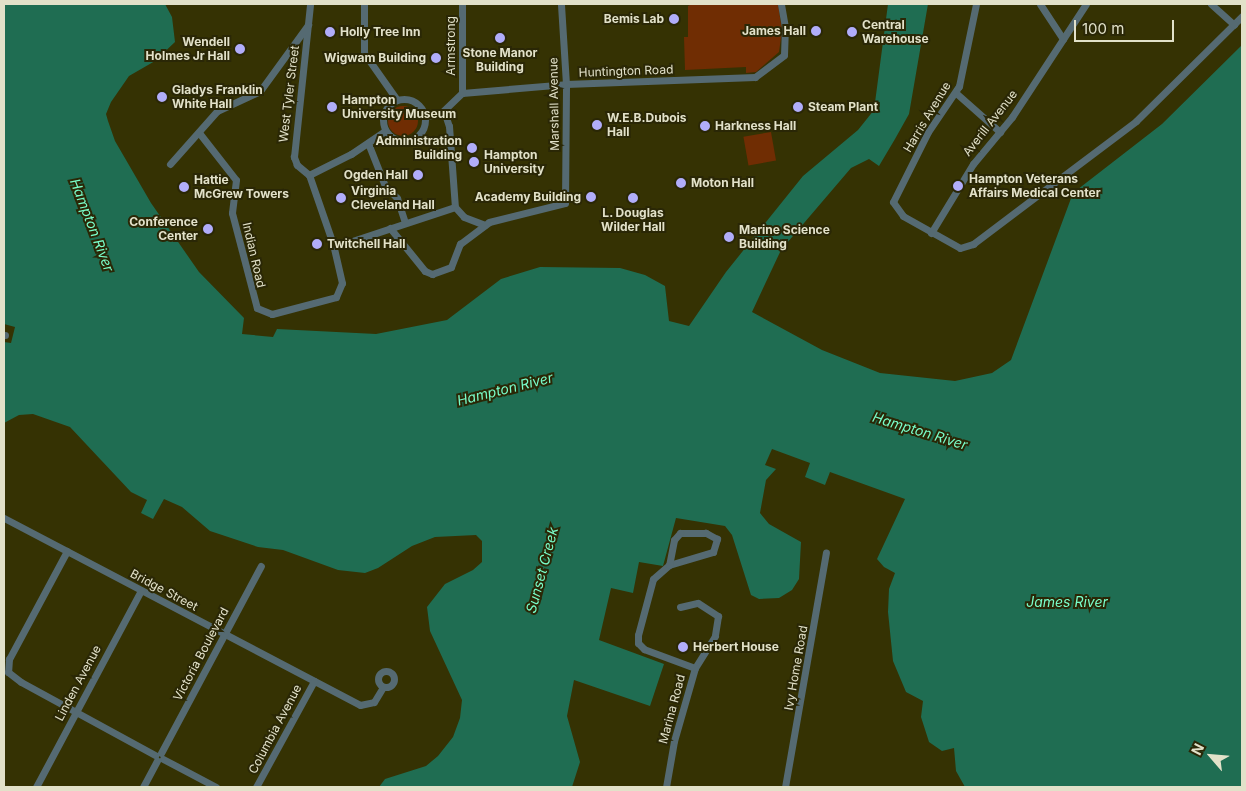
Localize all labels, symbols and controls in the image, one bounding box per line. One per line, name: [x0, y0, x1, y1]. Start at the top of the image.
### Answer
scale bar: [1076, 10, 1176, 42]
place label: Bemis Lab: [604, 12, 664, 26]
marker: Bemis Lab: [668, 13, 680, 25]
street label: Armstrong: [444, 16, 458, 76]
place label: Central Warehouse: [862, 18, 929, 46]
text: 100 m: [1082, 19, 1124, 38]
place label: James Hall: [742, 24, 806, 38]
place label: Holly Tree Inn: [340, 25, 420, 39]
marker: James Hall: [810, 25, 822, 37]
marker: Holly Tree Inn: [324, 26, 336, 38]
marker: Central Warehouse: [846, 26, 858, 38]
marker: Stone Manor Building: [494, 32, 506, 44]
place label: Wendell Holmes Jr Hall: [146, 35, 230, 63]
marker: Wendell Holmes Jr Hall: [234, 43, 246, 55]
street label: West Tyler Street: [276, 45, 302, 143]
place label: Stone Manor Building: [463, 46, 537, 74]
place label: Wigwam Building: [324, 51, 426, 65]
marker: Wigwam Building: [430, 52, 442, 64]
street label: Marshall Avenue: [546, 57, 562, 151]
street label: Huntington Road: [578, 62, 674, 80]
street label: Harris Avenue: [900, 79, 954, 155]
place label: Gladys Franklin White Hall: [172, 83, 263, 111]
street label: Averill Avenue: [960, 87, 1020, 159]
marker: Gladys Franklin White Hall: [156, 91, 168, 103]
place label: Hampton University Museum: [342, 93, 456, 121]
place label: Steam Plant: [808, 100, 878, 114]
marker: Hampton University Museum: [326, 101, 338, 113]
marker: Steam Plant: [792, 101, 804, 113]
place label: W.E.B.Dubois Hall: [607, 111, 687, 139]
marker: W.E.B.Dubois Hall: [591, 119, 603, 131]
place label: Harkness Hall: [715, 119, 796, 133]
marker: Harkness Hall: [699, 120, 711, 132]
place label: Administration Building: [376, 134, 462, 162]
marker: Administration Building: [466, 142, 478, 154]
place label: Hampton University: [484, 148, 544, 176]
marker: Hampton University: [468, 156, 480, 168]
place label: Ogden Hall: [344, 168, 408, 182]
marker: Ogden Hall: [412, 169, 424, 181]
place label: Hampton Veterans Affairs Medical Center: [969, 172, 1101, 200]
place label: Hattie McGrew Towers: [194, 173, 289, 201]
water label: Hampton River: [67, 176, 117, 274]
place label: Moton Hall: [691, 176, 754, 190]
marker: Moton Hall: [675, 177, 687, 189]
marker: Hampton Veterans Affairs Medical Center: [951, 179, 965, 193]
marker: Hattie McGrew Towers: [178, 181, 190, 193]
place label: Virginia Cleveland Hall: [351, 184, 435, 212]
place label: Academy Building: [475, 190, 581, 204]
marker: Academy Building: [585, 191, 597, 203]
marker: Virginia Cleveland Hall: [335, 192, 347, 204]
marker: L. Douglas Wilder Hall: [627, 192, 639, 204]
place label: L. Douglas Wilder Hall: [601, 206, 665, 234]
place label: Conference Center: [129, 215, 198, 243]
street label: Indian Road: [239, 221, 269, 289]
marker: Conference Center: [202, 223, 214, 235]
place label: Marine Science Building: [739, 223, 830, 251]
marker: Marine Science Building: [723, 231, 735, 243]
place label: Twitchell Hall: [327, 237, 405, 251]
marker: Twitchell Hall: [311, 238, 323, 250]
water label: Hampton River: [455, 369, 555, 409]
water label: Hampton River: [871, 409, 969, 453]
water label: Sunset Creek: [522, 525, 562, 615]
street label: Bridge Street: [128, 566, 200, 614]
water label: James River: [1026, 594, 1108, 610]
street label: Victoria Boulevard: [170, 605, 232, 703]
street label: Ivy Home Road: [781, 624, 811, 712]
place label: Herbert House: [693, 640, 779, 654]
marker: Herbert House: [677, 641, 689, 653]
street label: Linden Avenue: [52, 643, 104, 723]
street label: Marina Road: [656, 673, 688, 745]
street label: Columbia Avenue: [245, 682, 305, 776]
north arrow: [1186, 731, 1236, 781]
text: N: [1187, 740, 1207, 758]

